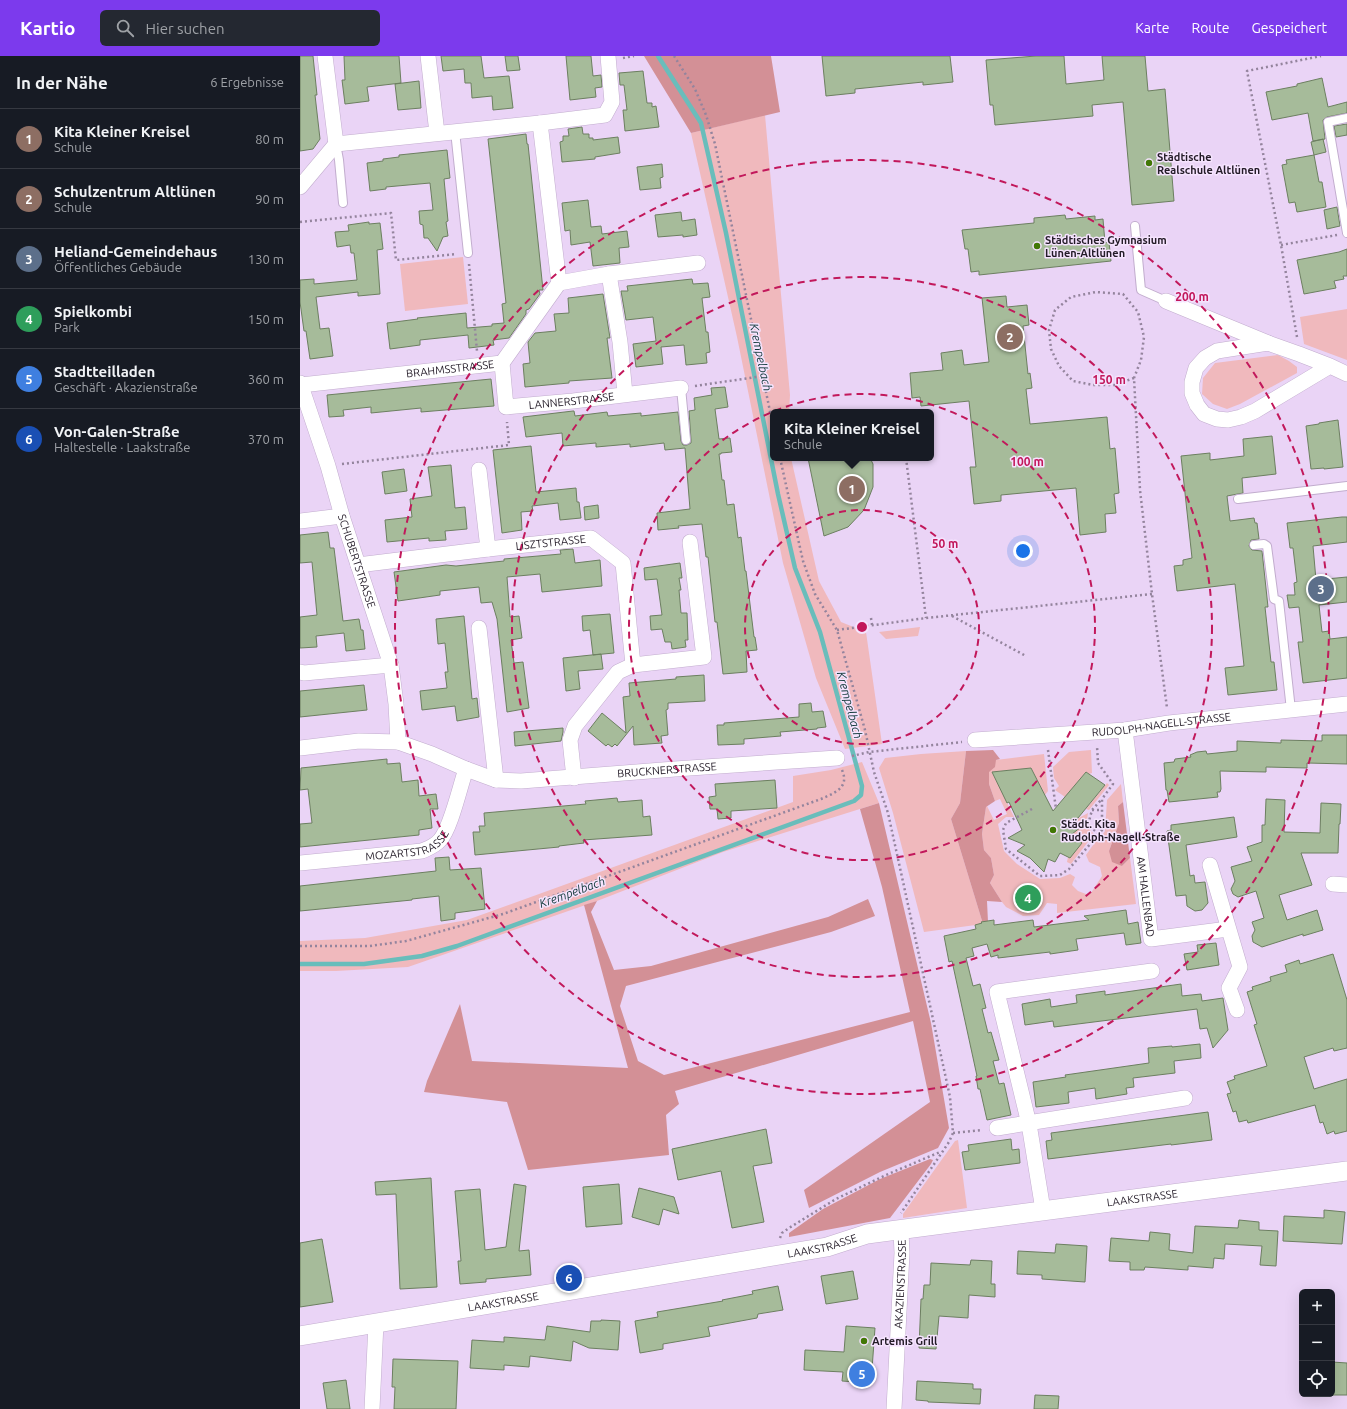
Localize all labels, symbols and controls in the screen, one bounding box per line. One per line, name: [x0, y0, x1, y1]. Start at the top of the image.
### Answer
search box: [100, 10, 380, 46]
text: Kartio: [20, 17, 76, 39]
icon: search: [114, 17, 136, 39]
text: Hier suchen: [146, 20, 225, 37]
text: Karte: [1135, 20, 1169, 36]
text: Route: [1191, 20, 1230, 36]
text: Gespeichert: [1252, 20, 1327, 36]
text: In der Nähe: [16, 73, 108, 92]
text: 6 Ergebnisse: [210, 75, 284, 89]
text: Kita Kleiner Kreisel: [54, 123, 190, 140]
text: 1: [25, 132, 33, 146]
text: 80 m: [255, 132, 284, 146]
text: Schule: [54, 140, 92, 154]
place label: Städtische Realschule Altlünen: [1157, 151, 1260, 176]
marker: Städtische Realschule Altlünen: [1144, 158, 1154, 168]
text: Schulzentrum Altlünen: [54, 183, 216, 200]
text: 2: [25, 192, 33, 206]
text: 90 m: [255, 192, 284, 206]
text: Schule: [54, 200, 92, 214]
place label: Städtisches Gymnasium Lünen-Altlünen: [1045, 234, 1167, 259]
marker: Städtisches Gymnasium Lünen-Altlünen: [1032, 241, 1042, 251]
text: Heliand-Gemeindehaus: [54, 243, 217, 260]
text: 3: [25, 252, 33, 266]
text: 130 m: [248, 252, 284, 266]
text: Öffentliches Gebäude: [54, 260, 182, 274]
text: 200 m: [1175, 290, 1209, 303]
text: Spielkombi: [54, 303, 132, 320]
text: 4: [25, 312, 33, 326]
text: 150 m: [248, 312, 284, 326]
text: Park: [54, 320, 80, 334]
water label: Krempelbach: [747, 322, 775, 392]
pin: 2: [997, 322, 1023, 352]
street label: BRAHMSSTRASSE: [406, 358, 495, 379]
text: Stadtteilladen: [54, 363, 155, 380]
text: 5: [25, 372, 33, 386]
text: 360 m: [248, 372, 284, 386]
text: 150 m: [1092, 373, 1126, 386]
text: Geschäft · Akazienstraße: [54, 380, 198, 394]
street label: LANNERSTRASSE: [528, 390, 615, 411]
popup: [770, 409, 934, 461]
text: Kita Kleiner Kreisel: [784, 420, 920, 437]
text: Von-Galen-Straße: [54, 423, 180, 440]
text: 6: [25, 432, 33, 446]
text: 370 m: [248, 432, 284, 446]
text: Schule: [784, 437, 822, 451]
text: Haltestelle · Laakstraße: [54, 440, 190, 454]
text: 100 m: [1010, 455, 1044, 468]
pin: 1: [839, 474, 865, 504]
street label: SCHUBERTSTRASSE: [336, 513, 378, 610]
street label: LISZTSTRASSE: [515, 533, 586, 552]
text: 50 m: [932, 537, 958, 550]
your location: [1013, 541, 1033, 561]
pin: 3: [1308, 574, 1334, 604]
centre of rings: [855, 620, 869, 634]
water label: Krempelbach: [835, 670, 865, 740]
street label: RUDOLPH-NAGELL-STRASSE: [1091, 710, 1231, 738]
street label: BRUCKNERSTRASSE: [617, 760, 717, 779]
place label: Städt. Kita Rudolph-Nagell-Straße: [1061, 818, 1180, 843]
marker: Städt. Kita Rudolph-Nagell-Straße: [1048, 825, 1058, 835]
street label: MOZARTSTRASSE: [365, 828, 451, 863]
street label: AM HALLENBAD: [1135, 856, 1157, 938]
water label: Krempelbach: [537, 874, 607, 910]
pin: 4: [1015, 883, 1041, 913]
street label: LAAKSTRASSE: [1106, 1187, 1178, 1208]
street label: LAAKSTRASSE: [786, 1232, 859, 1260]
street label: AKAZIENSTRASSE: [892, 1240, 908, 1329]
pin: 6: [556, 1263, 582, 1293]
map controls: [1299, 1289, 1335, 1397]
button: +: [1299, 1289, 1335, 1325]
street label: LAAKSTRASSE: [467, 1290, 539, 1314]
button: −: [1299, 1325, 1335, 1361]
place label: Artemis Grill: [872, 1335, 938, 1347]
marker: Artemis Grill: [859, 1336, 869, 1346]
pin: 5: [849, 1359, 875, 1389]
button: locate: [1299, 1361, 1335, 1397]

